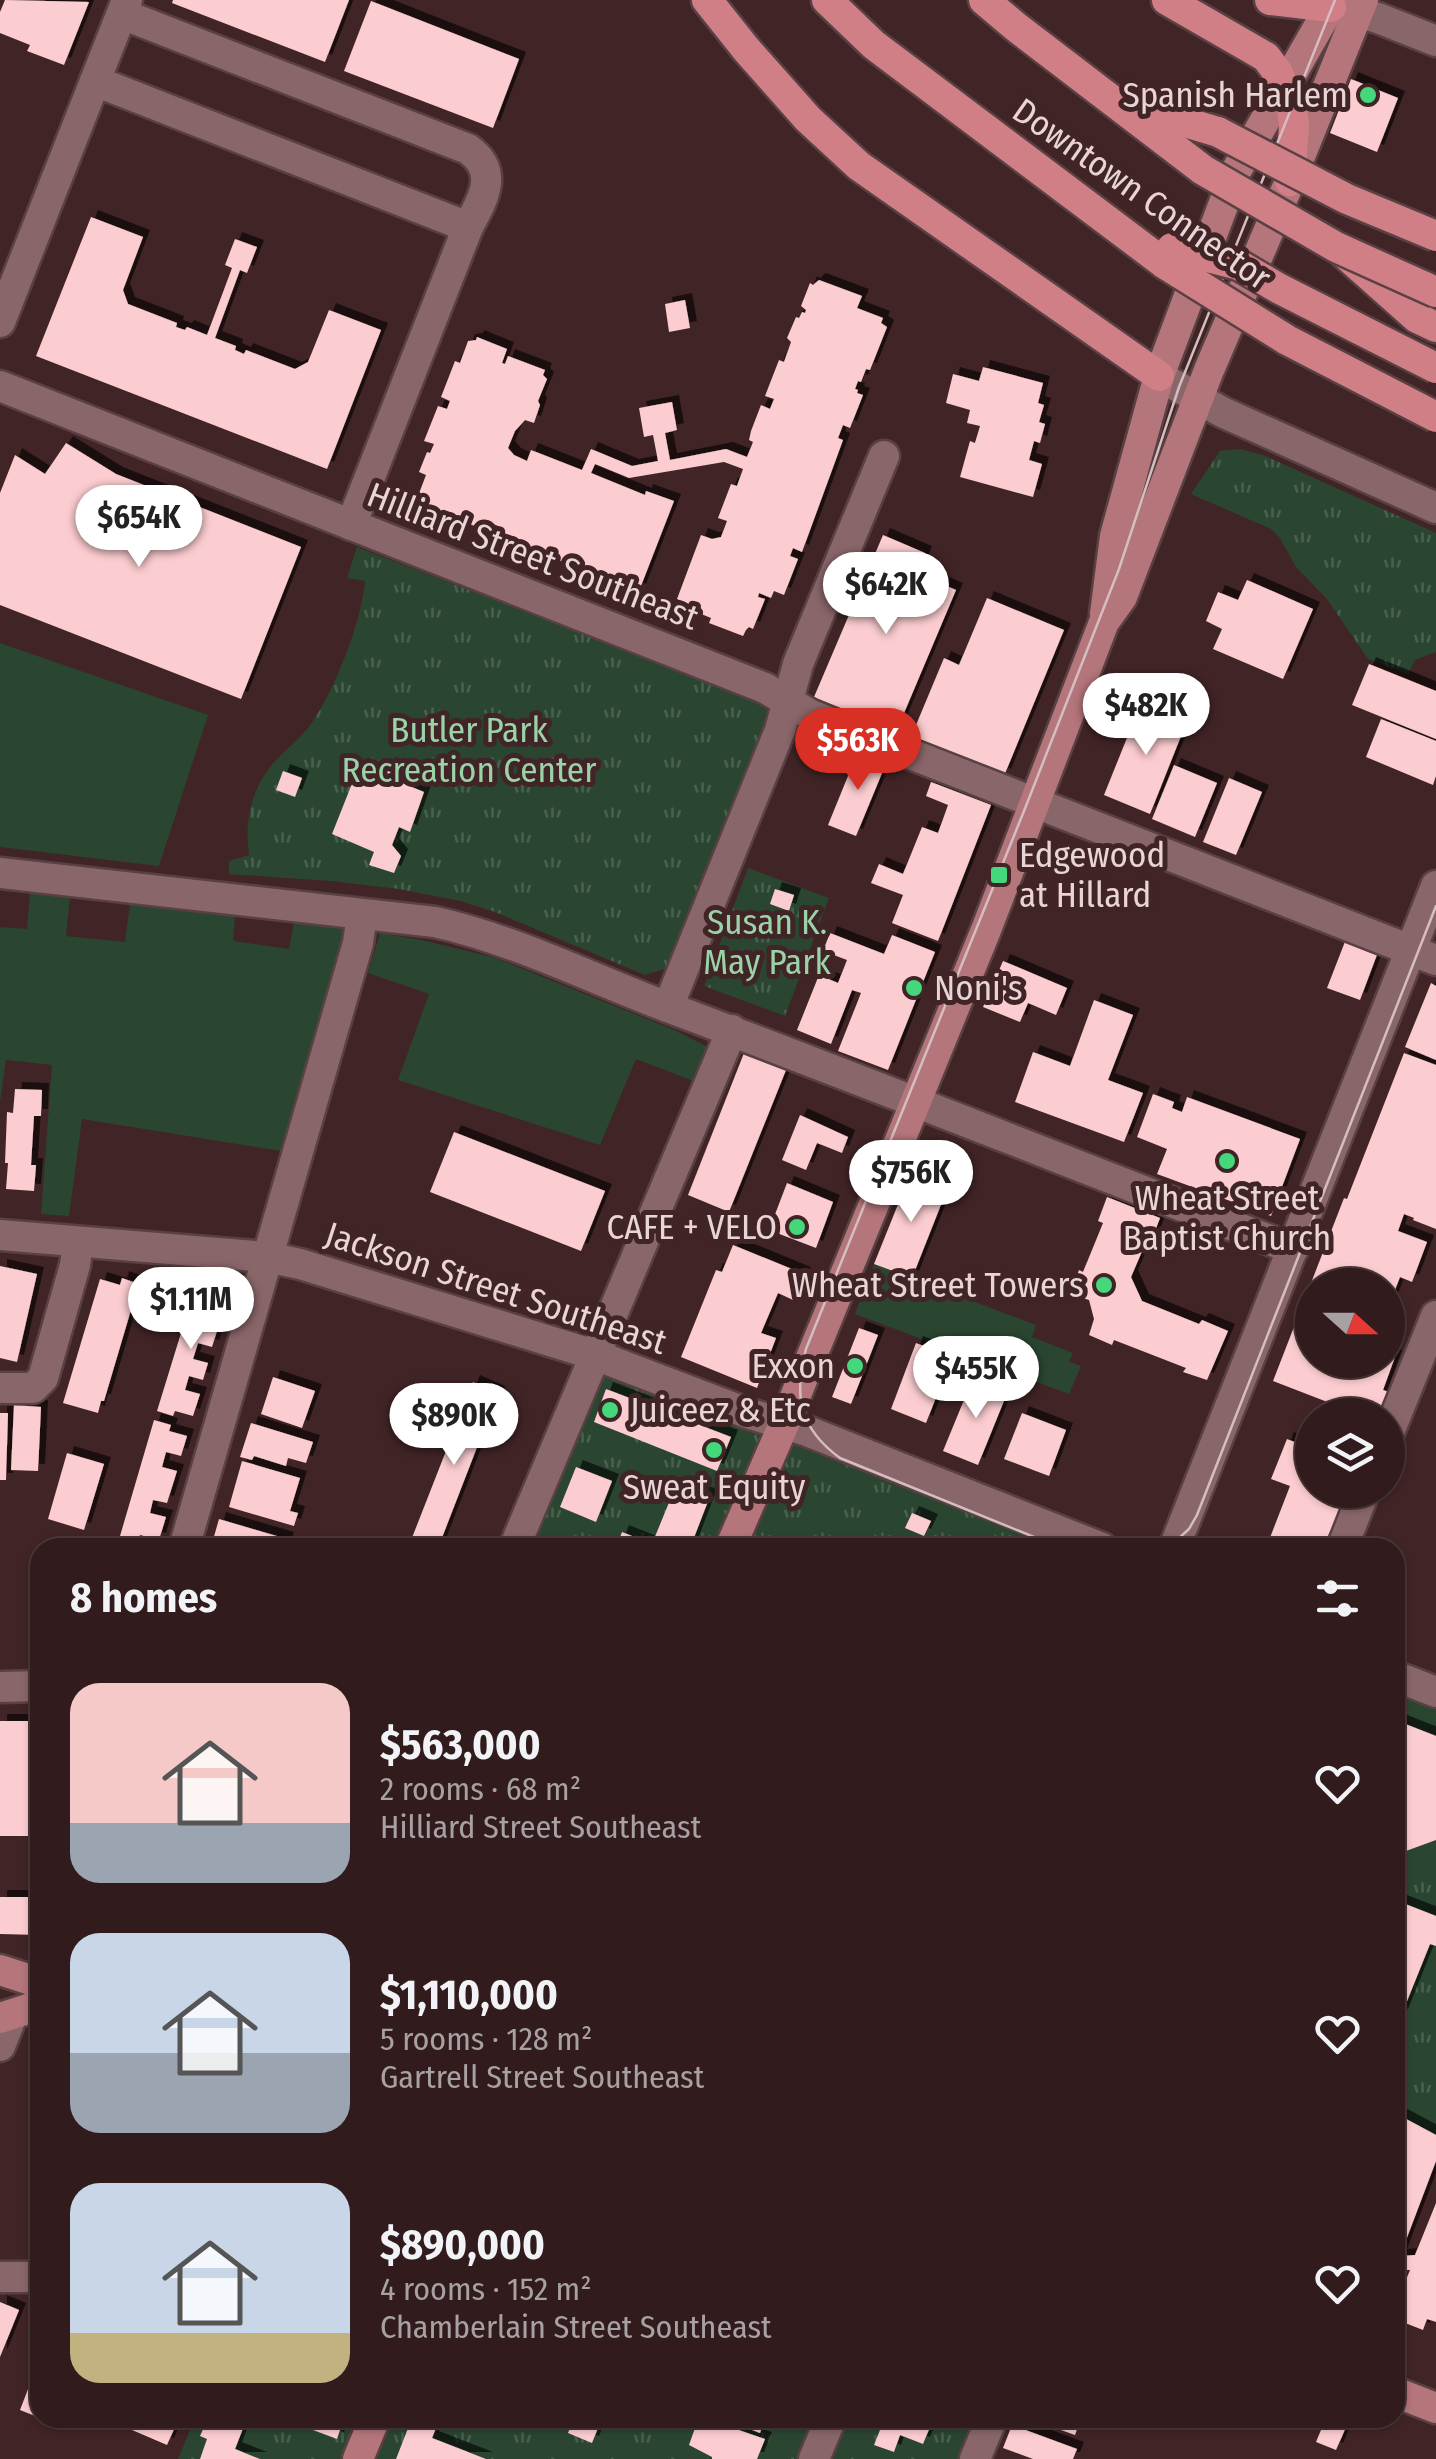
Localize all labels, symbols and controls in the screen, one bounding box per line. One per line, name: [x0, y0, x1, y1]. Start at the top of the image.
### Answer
place label: Spanish Harlem: [1122, 74, 1348, 116]
marker: Spanish Harlem: [1357, 84, 1379, 106]
street label: Downtown Connector: [1005, 89, 1279, 299]
street label: Hilliard Street Southeast: [362, 473, 705, 639]
pin: $654K: [69, 485, 209, 570]
text: $654K: [97, 498, 181, 536]
pin: $642K: [816, 552, 956, 637]
text: $642K: [845, 565, 927, 603]
pin: $482K: [1076, 673, 1216, 758]
text: $482K: [1105, 686, 1187, 724]
pin: $563K: [788, 708, 928, 793]
park label: Butler Park Recreation Center: [342, 709, 596, 791]
text: $563K: [817, 721, 899, 759]
place label: Edgewood at Hillard: [1019, 834, 1165, 916]
marker: Edgewood at Hillard: [988, 864, 1010, 886]
park label: Susan K. May Park: [703, 901, 831, 983]
place label: Noni's: [934, 967, 1023, 1009]
marker: Noni's: [903, 977, 925, 999]
pin: $756K: [841, 1140, 981, 1225]
marker: Wheat Street Baptist Church: [1216, 1150, 1238, 1172]
text: $756K: [871, 1153, 951, 1191]
place label: Wheat Street Baptist Church: [1123, 1177, 1331, 1259]
place label: CAFE + VELO: [606, 1206, 777, 1248]
street label: Jackson Street Southeast: [320, 1213, 672, 1363]
marker: CAFE + VELO: [786, 1216, 808, 1238]
place label: Wheat Street Towers: [792, 1264, 1084, 1306]
pin: $1.11M: [110, 1267, 272, 1352]
north arrow: [1295, 1268, 1405, 1378]
map controls: [1295, 1268, 1405, 1508]
marker: Wheat Street Towers: [1093, 1274, 1115, 1296]
text: $1.11M: [150, 1280, 232, 1318]
pin: $455K: [906, 1336, 1046, 1421]
place label: Exxon: [751, 1345, 835, 1387]
text: $455K: [935, 1349, 1017, 1387]
marker: Exxon: [844, 1355, 866, 1377]
pin: $890K: [384, 1383, 524, 1468]
place label: Juiceez & Etc: [630, 1389, 811, 1431]
text: $890K: [411, 1396, 497, 1434]
button: layers: [1295, 1398, 1405, 1508]
marker: Juiceez & Etc: [599, 1399, 621, 1421]
marker: Sweat Equity: [703, 1439, 725, 1461]
place label: Sweat Equity: [623, 1466, 806, 1508]
icon: filters: [1310, 1571, 1365, 1626]
text: 8 homes: [70, 1573, 217, 1623]
text: $563,000: [380, 1720, 541, 1770]
icon: home: [150, 1723, 270, 1843]
icon: heart: [1310, 1756, 1365, 1811]
text: 2 rooms · 68 m²: [380, 1770, 581, 1808]
text: Hilliard Street Southeast: [380, 1808, 701, 1846]
text: $1,110,000: [380, 1970, 558, 2020]
icon: home: [150, 1973, 270, 2093]
icon: heart: [1310, 2006, 1365, 2061]
text: 5 rooms · 128 m²: [380, 2020, 592, 2058]
text: Gartrell Street Southeast: [380, 2058, 704, 2096]
text: $890,000: [380, 2220, 545, 2270]
icon: home: [150, 2223, 270, 2343]
icon: heart: [1310, 2256, 1365, 2311]
text: 4 rooms · 152 m²: [380, 2270, 592, 2308]
text: Chamberlain Street Southeast: [380, 2308, 772, 2346]

